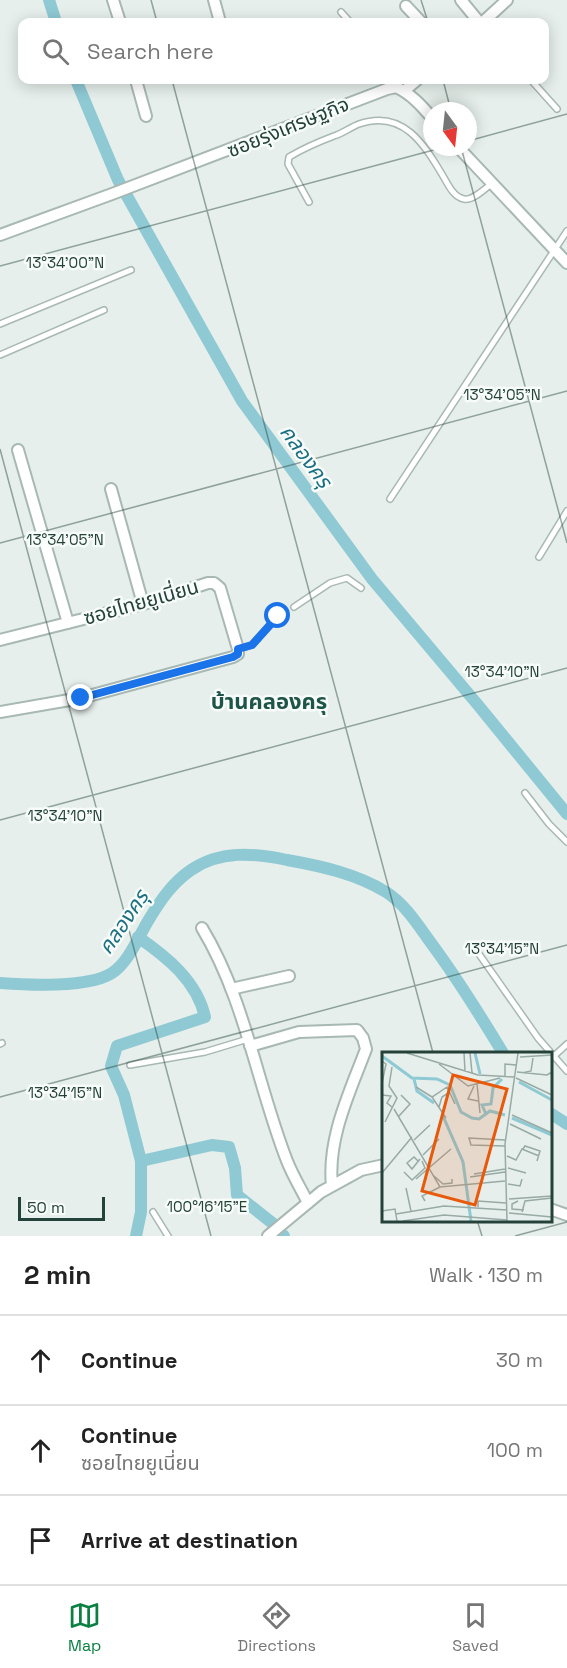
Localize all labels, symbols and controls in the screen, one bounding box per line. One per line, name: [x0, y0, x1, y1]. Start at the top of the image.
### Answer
search box: [18, 18, 549, 84]
icon: search: [39, 35, 72, 68]
text: Search here: [87, 37, 214, 65]
street label: ซอยรุ่งเศรษฐกิจ: [223, 91, 353, 163]
north arrow: [423, 102, 477, 156]
text: 13°34'00"N: [26, 253, 104, 272]
text: 13°34'05"N: [463, 385, 541, 404]
water label: คลองครุ: [274, 419, 339, 494]
text: 13°34'05"N: [26, 530, 104, 549]
street label: ซอยไทยยูเนี่ยน: [80, 572, 202, 631]
route start: [264, 602, 290, 628]
text: 13°34'10"N: [465, 662, 539, 681]
route end: [67, 684, 93, 710]
district label: บ้านคลองครุ: [211, 687, 327, 715]
text: 13°34'10"N: [28, 806, 102, 825]
water label: คลองครุ: [92, 883, 155, 959]
text: 13°34'15"N: [465, 939, 539, 958]
inset map: [382, 1052, 552, 1221]
text: 13°34'15"N: [28, 1083, 102, 1102]
scale bar: [18, 1194, 105, 1222]
text: 50 m: [27, 1197, 65, 1218]
text: 100°16'15"E: [167, 1197, 247, 1216]
text: 2 min: [24, 1258, 91, 1292]
text: Walk · 130 m: [429, 1262, 543, 1288]
icon: ahead: [24, 1344, 57, 1377]
text: Continue: [81, 1346, 177, 1374]
text: 30 m: [496, 1347, 543, 1373]
text: Continue: [81, 1421, 177, 1449]
icon: ahead: [24, 1434, 57, 1467]
text: 100 m: [487, 1437, 543, 1463]
text: ซอยไทยยูเนี่ยน: [81, 1450, 200, 1476]
icon: arrive: [24, 1524, 57, 1557]
text: Arrive at destination: [81, 1526, 298, 1554]
tab: Map: [68, 1599, 101, 1656]
tab: Directions: [238, 1599, 316, 1656]
tab: Saved: [452, 1599, 499, 1656]

